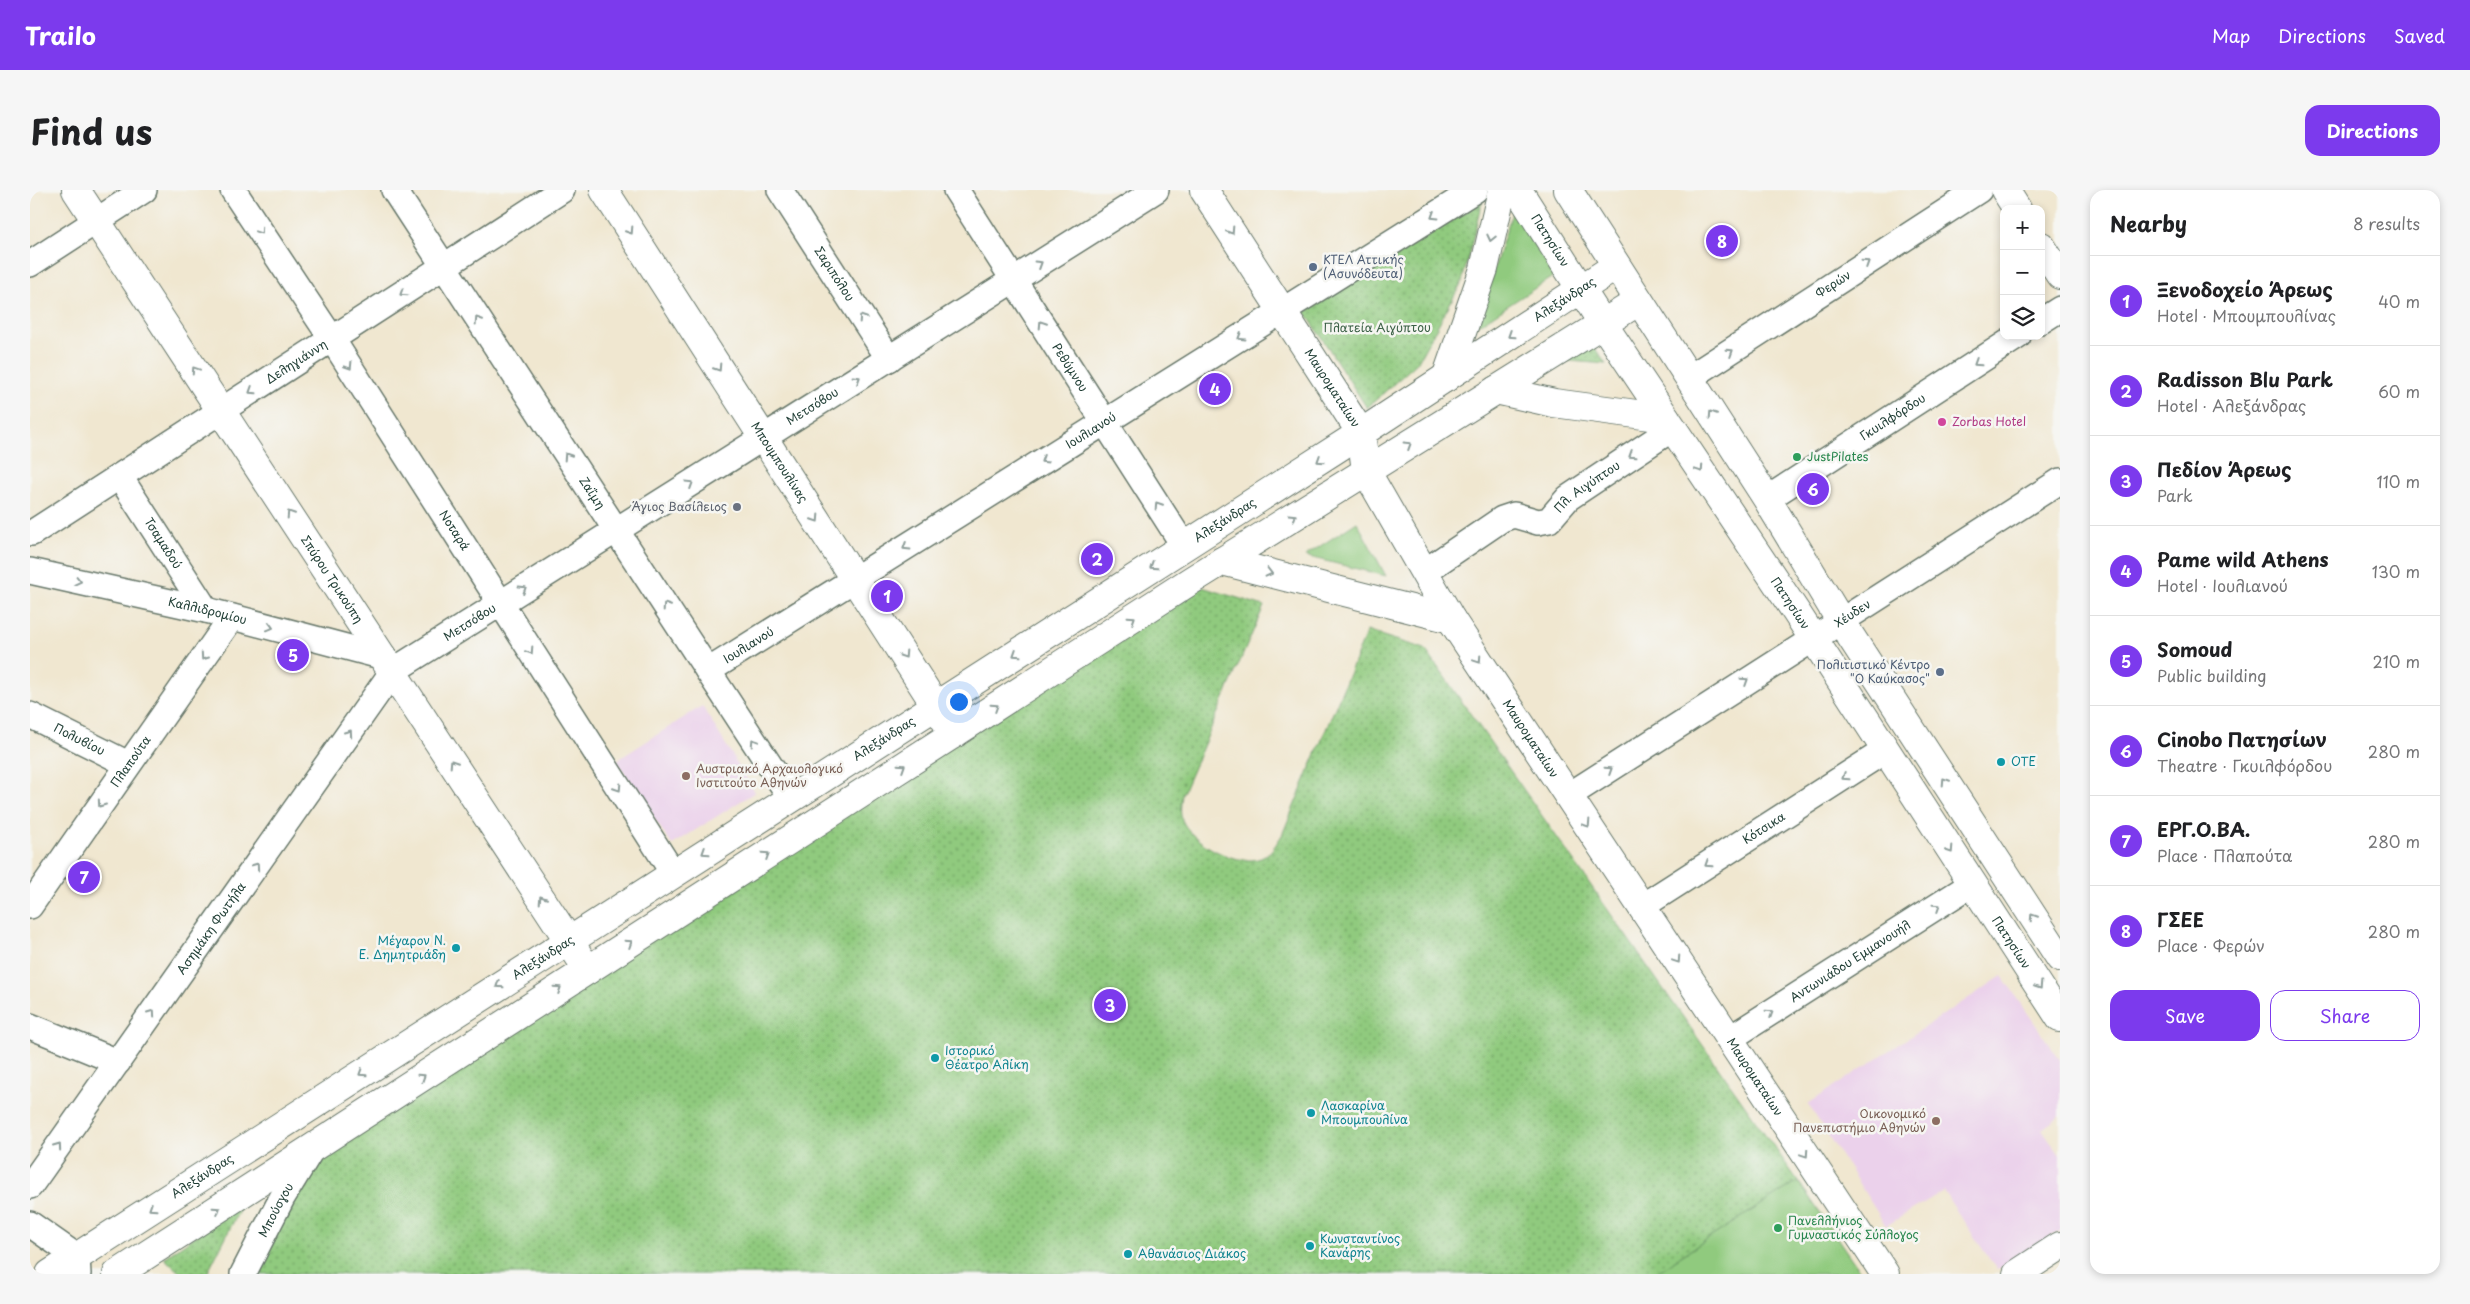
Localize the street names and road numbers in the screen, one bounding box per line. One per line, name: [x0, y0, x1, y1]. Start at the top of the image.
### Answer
street label: Πατησίων: [1527, 210, 1575, 270]
street label: Σαριπόλου: [811, 243, 859, 304]
street label: Φερών: [1811, 265, 1854, 302]
street label: Αλεξάνδρας: [1530, 272, 1599, 326]
street label: Δεληγιάννη: [262, 334, 330, 388]
street label: Ρεθύμνου: [1048, 339, 1093, 395]
street label: Μαυροματαίων: [1301, 345, 1365, 431]
street label: Μετσόβου: [782, 382, 842, 429]
street label: Γκυιλφόρδου: [1856, 388, 1929, 444]
street label: Ιουλιανού: [1062, 407, 1119, 453]
street label: Μπουμπουλίνας: [747, 418, 813, 506]
street label: Πλ. Αιγύπτου: [1549, 456, 1623, 516]
street label: Ζαΐμη: [575, 473, 610, 513]
street label: Αλεξάνδρας: [1190, 493, 1259, 546]
street label: Νοταρά: [435, 506, 475, 554]
street label: Τσαμαδού: [141, 514, 187, 572]
street label: Σπύρου Τρικούπη: [297, 532, 368, 626]
street label: Πατησίων: [1767, 573, 1815, 633]
street label: Καλλιδρομίου: [167, 592, 249, 628]
street label: Χέυδεν: [1830, 595, 1874, 631]
street label: Μετσόβου: [440, 598, 499, 645]
street label: Ιουλιανού: [719, 622, 777, 667]
street label: Μαυροματαίων: [1499, 695, 1564, 781]
street label: Αλεξάνδρας: [849, 711, 918, 765]
street label: Πολυβίου: [51, 718, 108, 759]
street label: Πλαπούτα: [105, 731, 155, 791]
street label: Κότσικα: [1738, 807, 1788, 848]
street label: Ασημάκη Φωτήλα: [172, 878, 250, 978]
street label: Πατησίων: [1988, 912, 2036, 972]
street label: Αντωνιάδου Εμμανουήλ: [1786, 915, 1914, 1006]
street label: Αλεξάνδρας: [508, 930, 577, 983]
street label: Μαυροματαίων: [1723, 1034, 1788, 1119]
street label: Αλεξάνδρας: [167, 1149, 236, 1202]
street label: Μπούσγου: [253, 1179, 297, 1240]

